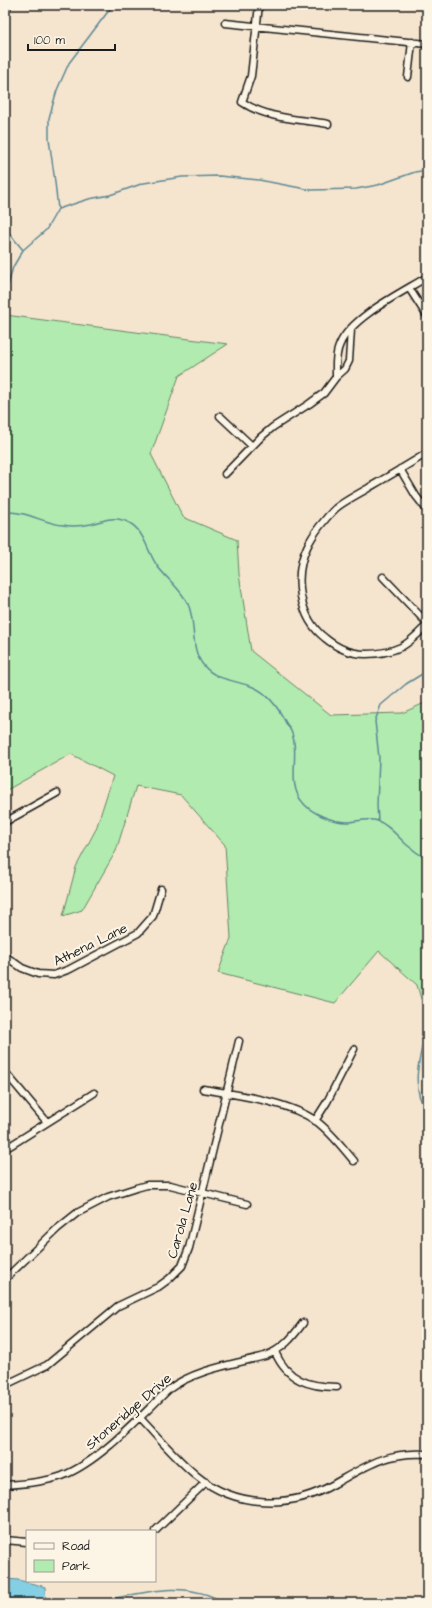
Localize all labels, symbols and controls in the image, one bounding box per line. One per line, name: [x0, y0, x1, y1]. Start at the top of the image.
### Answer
scale bar: [28, 26, 115, 52]
text: 100 m: [34, 32, 65, 49]
street label: Athena Lane: [50, 918, 131, 971]
street label: Carola Lane: [162, 1179, 204, 1261]
street label: Stoneridge Drive: [81, 1368, 176, 1455]
legend: [26, 1530, 156, 1582]
text: Road: [62, 1538, 90, 1555]
text: Park: [62, 1558, 90, 1575]

